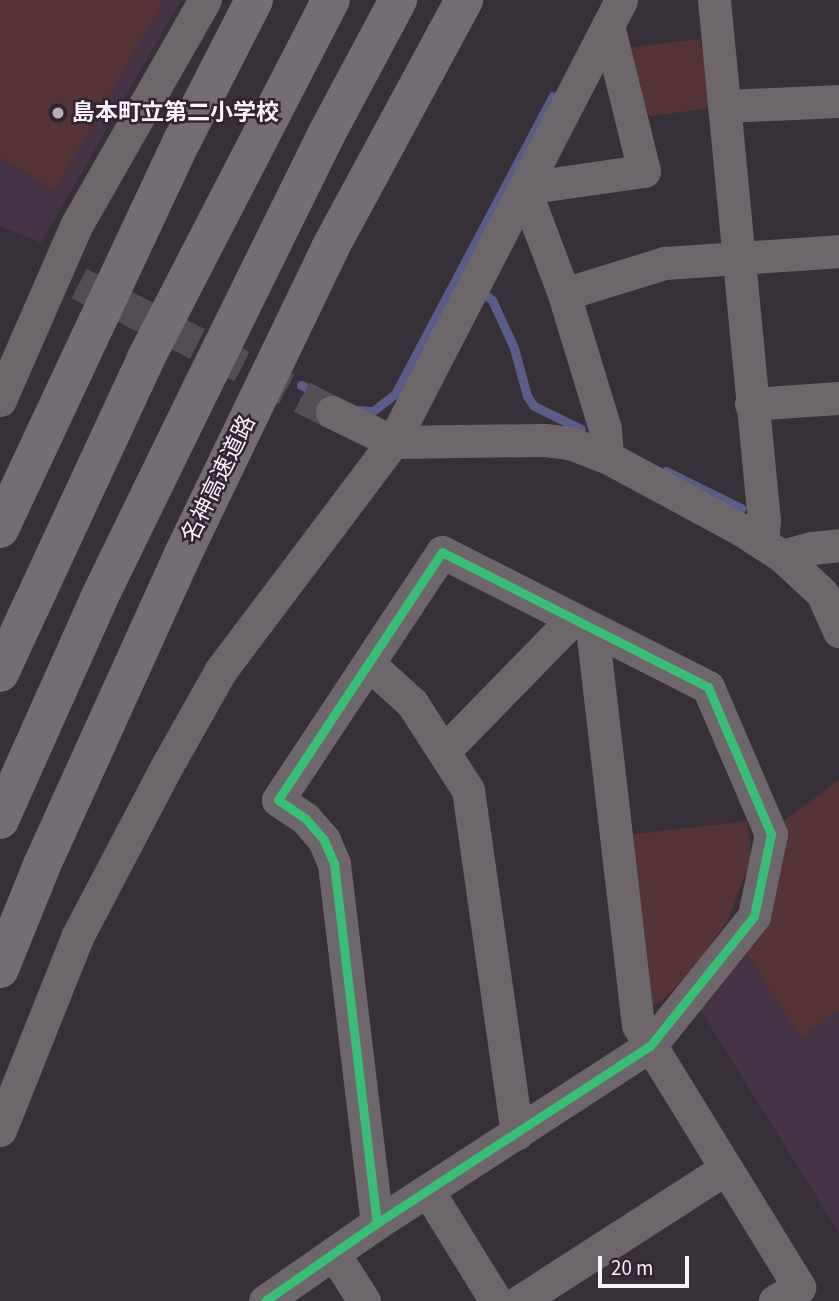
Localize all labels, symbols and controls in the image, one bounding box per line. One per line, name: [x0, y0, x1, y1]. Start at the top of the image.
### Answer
place label: 島本町立第二小学校: [72, 99, 279, 127]
marker: 島本町立第二小学校: [50, 105, 66, 121]
street label: 名神高速道路: [176, 411, 262, 547]
scale bar: [601, 1242, 692, 1286]
text: 20 m: [611, 1253, 653, 1283]

